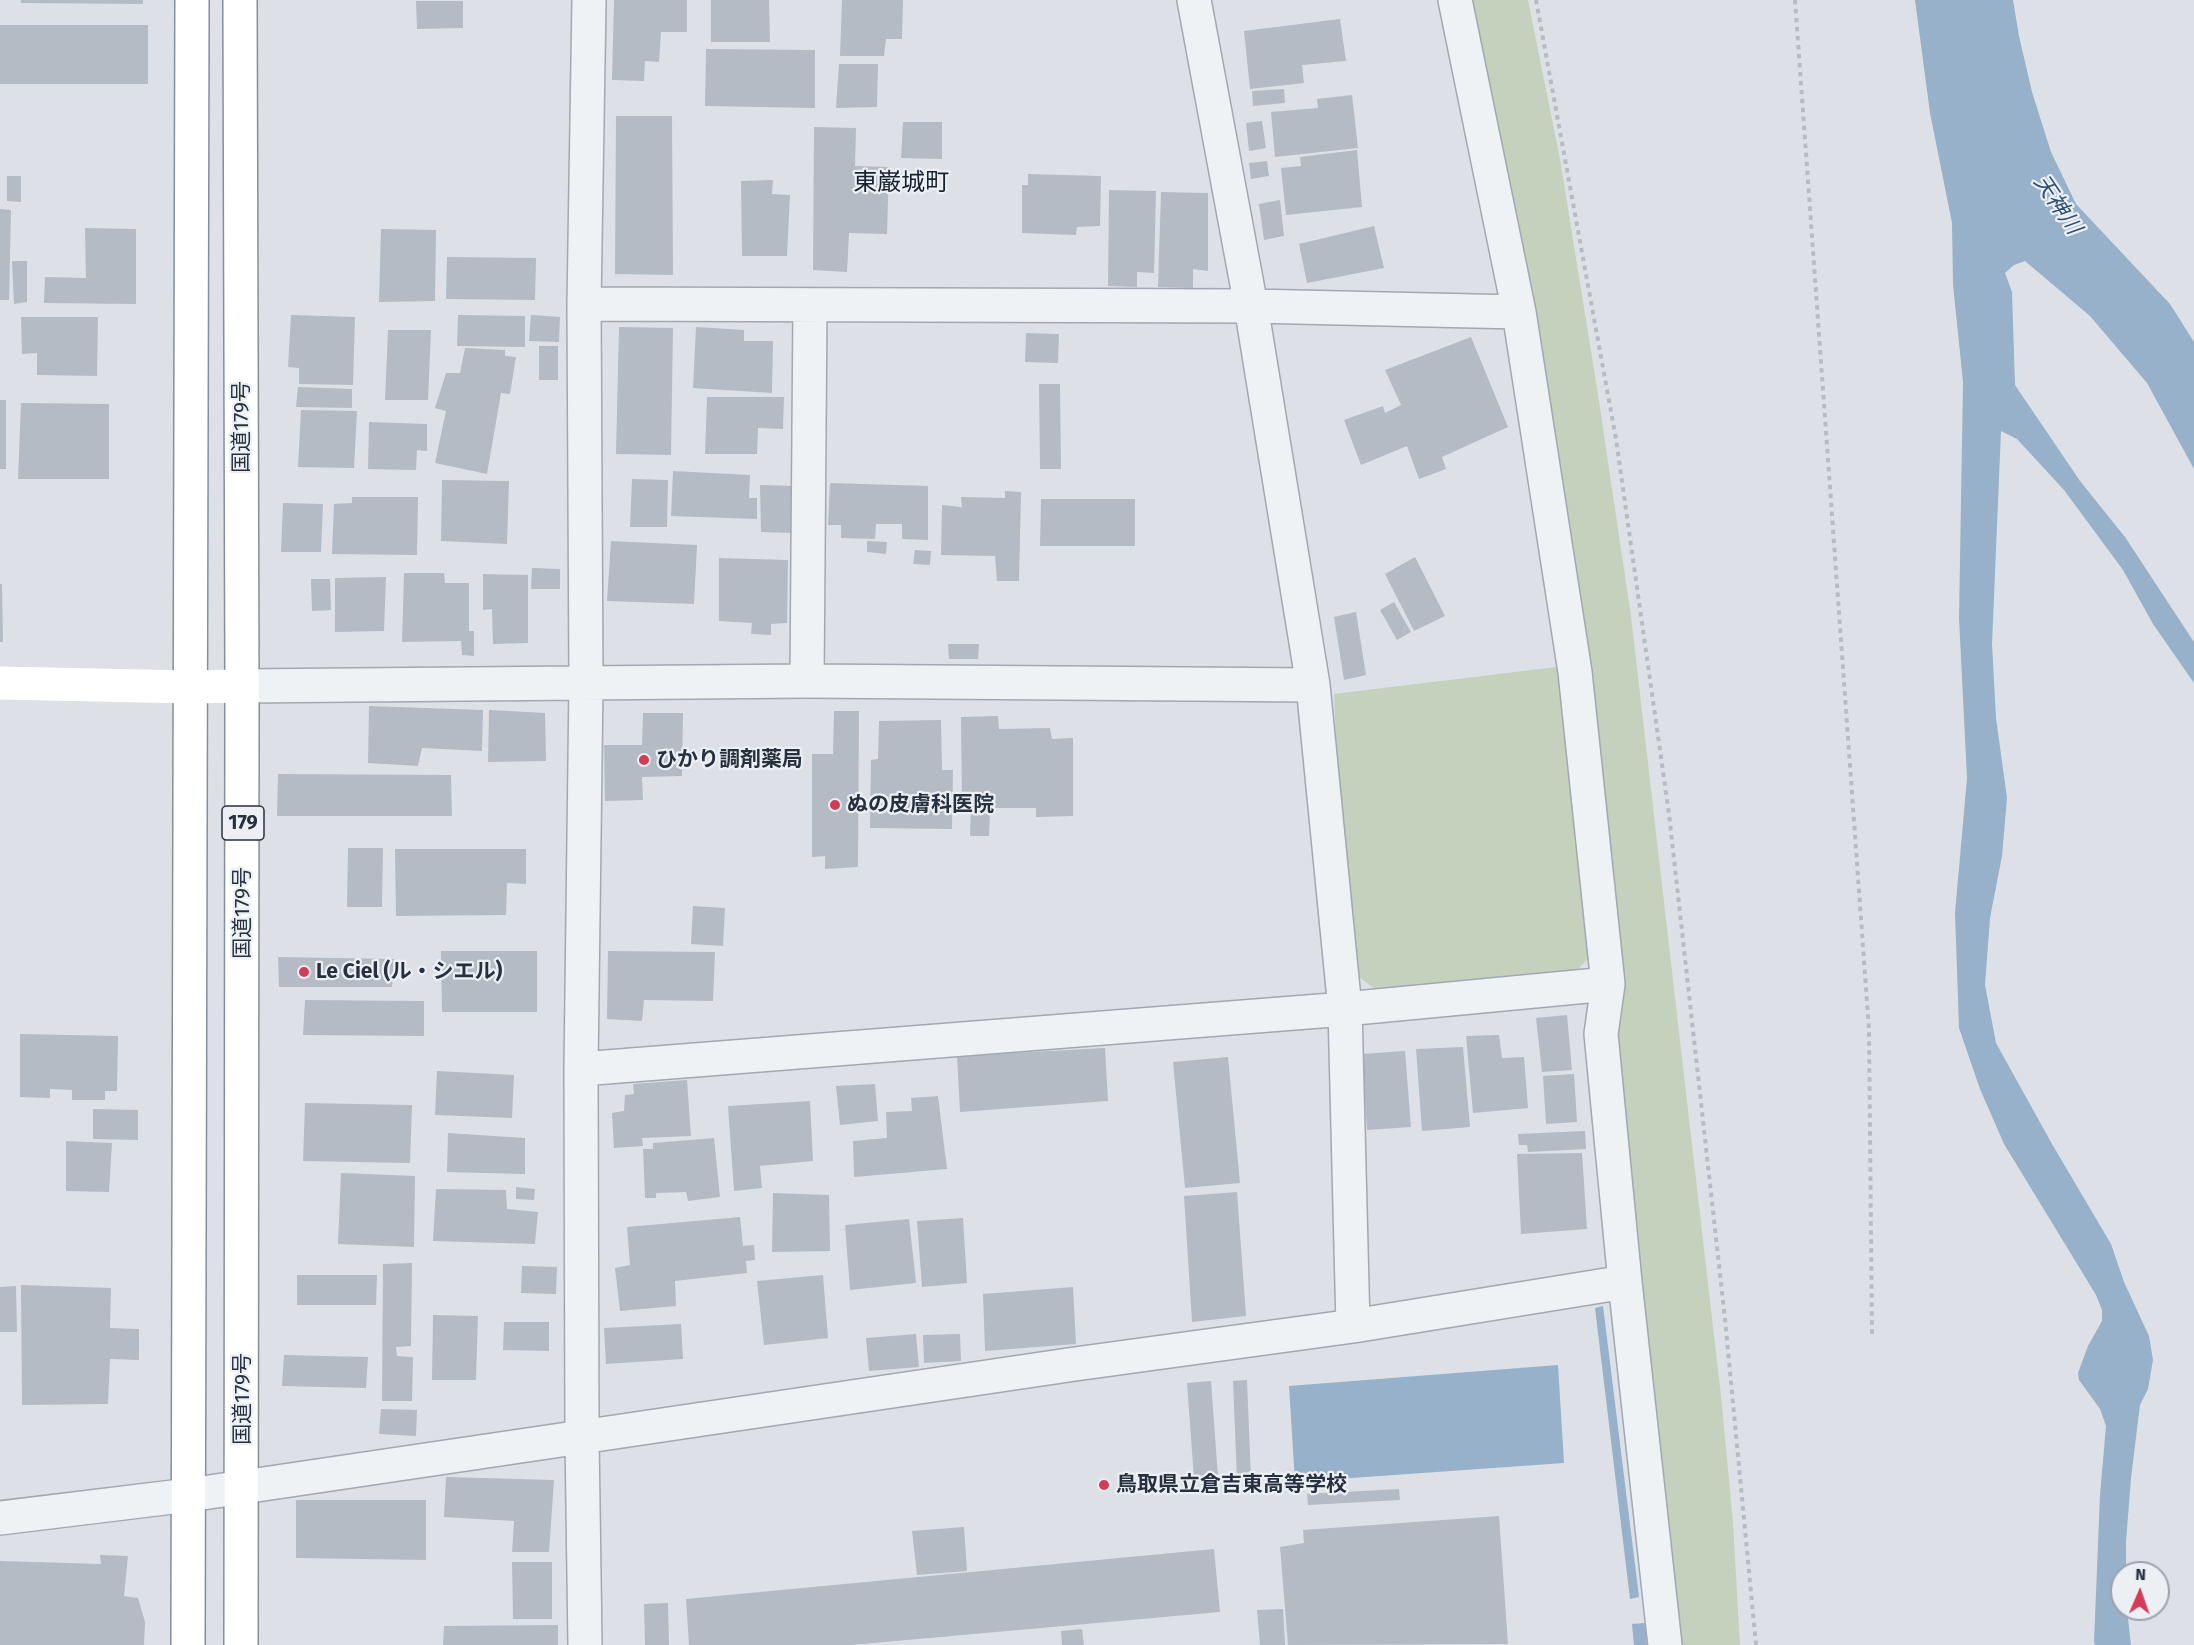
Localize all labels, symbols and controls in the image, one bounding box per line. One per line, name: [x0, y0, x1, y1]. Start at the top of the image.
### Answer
district label: 東巌城町: [853, 169, 949, 197]
water label: 天神川: [2028, 170, 2086, 240]
street label: 国道179号: [229, 381, 255, 473]
place label: ひかり調剤薬局: [656, 747, 803, 773]
marker: ひかり調剤薬局: [637, 753, 651, 767]
place label: ぬの皮膚科医院: [847, 792, 994, 818]
marker: ぬの皮膚科医院: [828, 798, 842, 812]
road number: 179: [222, 806, 264, 840]
street label: 国道179号: [230, 867, 256, 959]
place label: Le Ciel (ル・シエル): [316, 959, 502, 985]
marker: Le Ciel (ル・シエル): [297, 965, 311, 979]
street label: 国道179号: [230, 1353, 256, 1445]
place label: 鳥取県立倉吉東高等学校: [1116, 1472, 1347, 1498]
marker: 鳥取県立倉吉東高等学校: [1097, 1478, 1111, 1492]
north arrow: [2110, 1561, 2170, 1621]
text: N: [2135, 1565, 2146, 1584]

